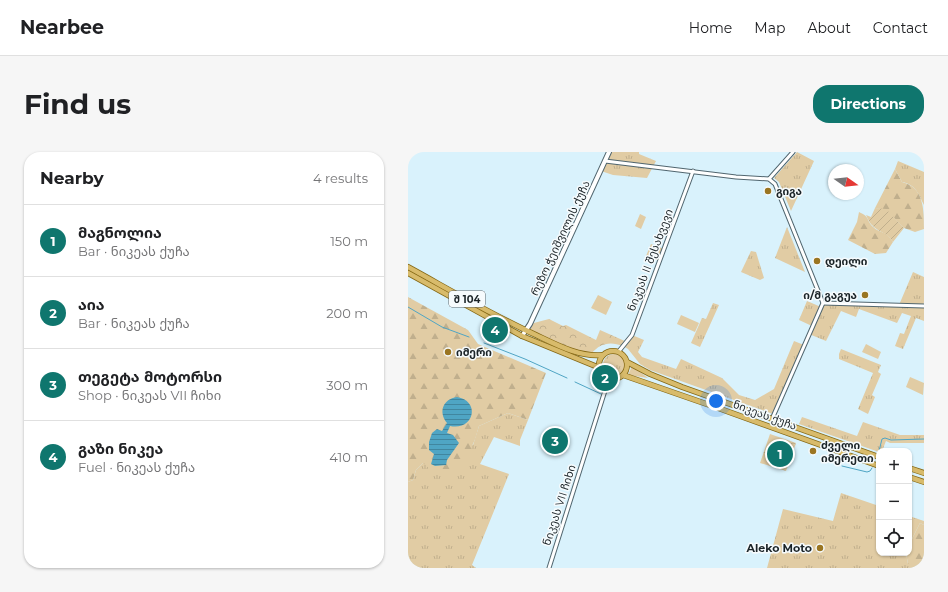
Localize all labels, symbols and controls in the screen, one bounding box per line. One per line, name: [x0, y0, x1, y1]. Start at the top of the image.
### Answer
text: Nearbee: [20, 16, 104, 39]
text: Home: [689, 19, 732, 37]
text: Map: [754, 19, 785, 37]
text: About: [807, 19, 851, 37]
text: Contact: [873, 19, 928, 37]
button: Directions: [813, 85, 924, 123]
text: Find us: [24, 87, 131, 121]
north arrow: [828, 164, 864, 200]
text: Nearby: [40, 168, 104, 188]
text: 4 results: [313, 170, 368, 186]
street label: რეზო ჭეიშვილის ქუჩა: [527, 178, 593, 298]
place label: გიგა: [776, 184, 802, 198]
marker: გიგა: [763, 186, 773, 196]
street label: ნიკეას II შესახვევი: [624, 207, 676, 313]
text: მაგნოლია: [78, 223, 162, 242]
text: 1: [50, 233, 56, 249]
text: 150 m: [330, 233, 368, 249]
text: Bar · ნიკეას ქუჩა: [78, 243, 190, 259]
place label: დეილი: [825, 254, 868, 268]
marker: დეილი: [812, 256, 822, 266]
place label: ი/მ გაგუა: [803, 288, 857, 302]
marker: ი/მ გაგუა: [860, 290, 870, 300]
road number: შ 104: [449, 291, 485, 307]
text: აია: [78, 295, 105, 314]
text: 2: [49, 305, 57, 321]
text: 200 m: [326, 305, 368, 321]
text: Bar · ნიკეას ქუჩა: [78, 315, 190, 331]
pin: 4: [482, 315, 508, 345]
place label: იმერი: [456, 345, 492, 359]
marker: იმერი: [443, 347, 453, 357]
pin: 2: [592, 363, 618, 393]
text: თეგეტა მოტორსი: [78, 367, 222, 386]
text: 3: [49, 377, 57, 393]
text: 300 m: [326, 377, 368, 393]
text: Shop · ნიკეას VII ჩიხი: [78, 387, 221, 403]
your location: [706, 391, 726, 411]
street label: ნიკეას ქუჩა: [731, 397, 799, 433]
pin: 3: [542, 426, 568, 456]
place label: ძველი იმერეთი: [821, 438, 874, 465]
text: გაზი ნიკეა: [78, 439, 163, 458]
pin: 1: [767, 439, 793, 469]
marker: ძველი იმერეთი: [808, 446, 818, 456]
map controls: [876, 448, 912, 556]
button: +: [876, 448, 912, 484]
text: 4: [49, 449, 57, 465]
text: 410 m: [329, 449, 368, 465]
text: Fuel · ნიკეას ქუჩა: [78, 459, 195, 475]
street label: ნიკეას VII ჩიხი: [539, 463, 579, 547]
button: −: [876, 484, 912, 520]
button: locate: [876, 520, 912, 556]
place label: Aleko Moto: [746, 541, 812, 555]
marker: Aleko Moto: [815, 543, 825, 553]

